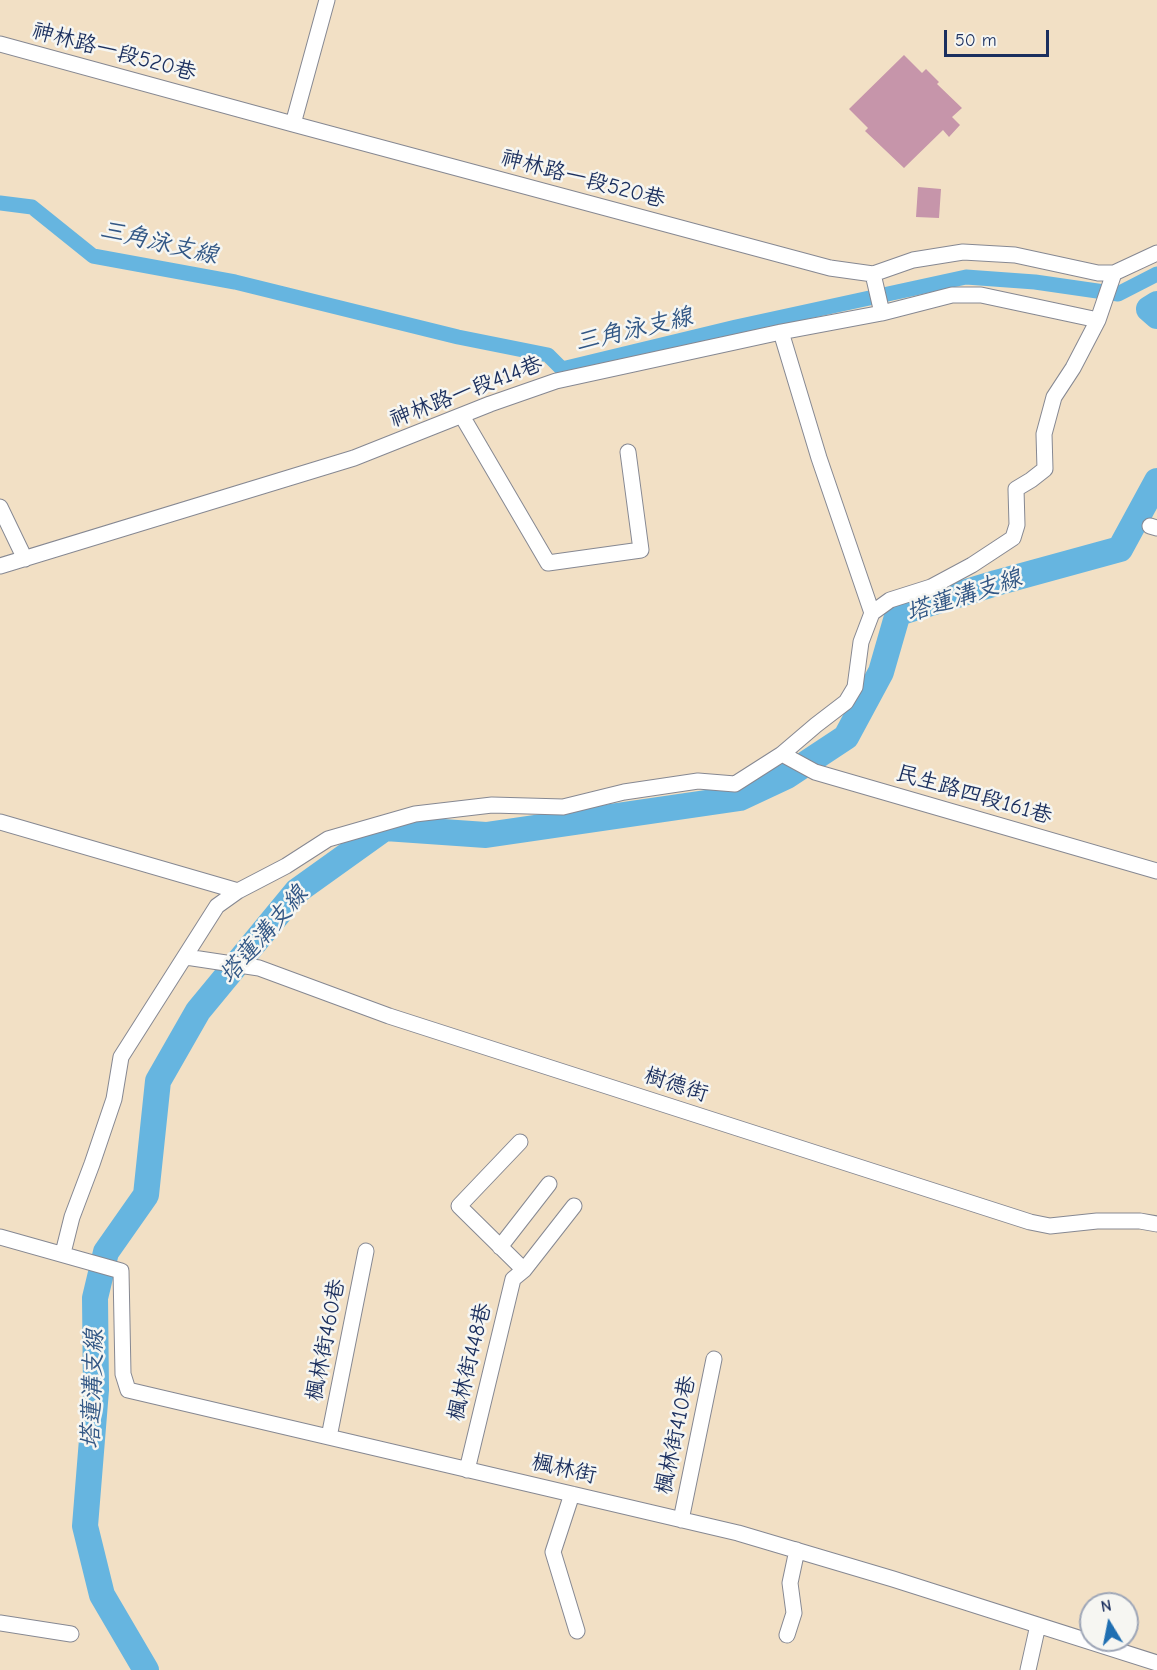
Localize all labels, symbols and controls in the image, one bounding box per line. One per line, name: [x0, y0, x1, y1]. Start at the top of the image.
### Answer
street label: 神林路一段520巷: [29, 17, 199, 87]
scale bar: [947, 18, 1052, 56]
text: 50 m: [955, 30, 997, 51]
street label: 神林路一段520巷: [498, 144, 668, 214]
water label: 三角泳支線: [97, 215, 221, 271]
water label: 三角泳支線: [572, 302, 696, 358]
street label: 神林路一段414巷: [386, 351, 546, 433]
water label: 塔蓮溝支線: [902, 564, 1026, 628]
street label: 民生路四段161巷: [893, 760, 1055, 830]
water label: 塔蓮溝支線: [214, 880, 314, 990]
street label: 樹德街: [641, 1062, 711, 1108]
street label: 楓林街460巷: [301, 1277, 351, 1403]
street label: 楓林街448巷: [443, 1300, 497, 1424]
water label: 塔蓮溝支線: [77, 1329, 109, 1449]
street label: 楓林街410巷: [651, 1373, 701, 1497]
street label: 楓林街: [529, 1449, 599, 1489]
north arrow: [1079, 1592, 1139, 1652]
text: N: [1100, 1596, 1113, 1616]

